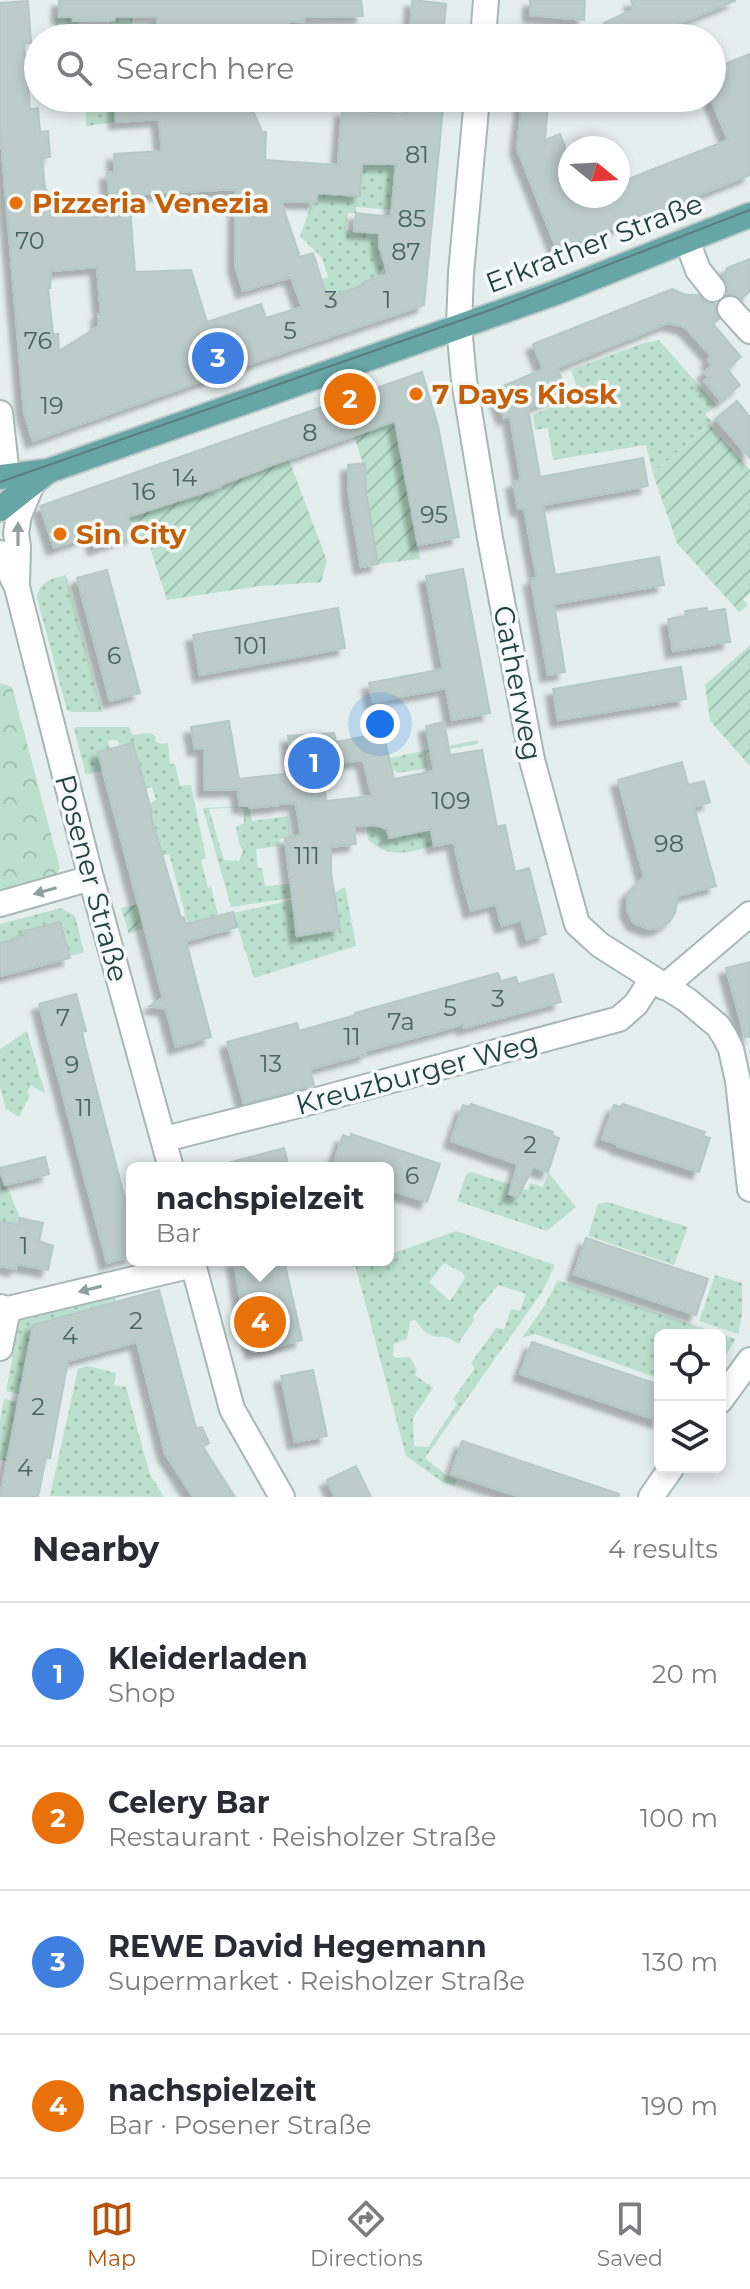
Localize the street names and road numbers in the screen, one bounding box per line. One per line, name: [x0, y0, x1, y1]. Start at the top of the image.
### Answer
street label: Erkrather Straße: [481, 186, 707, 300]
street label: Gatherweg: [486, 603, 550, 763]
street label: Posener Straße: [48, 771, 136, 985]
street label: Kreuzburger Weg: [292, 1024, 542, 1122]

